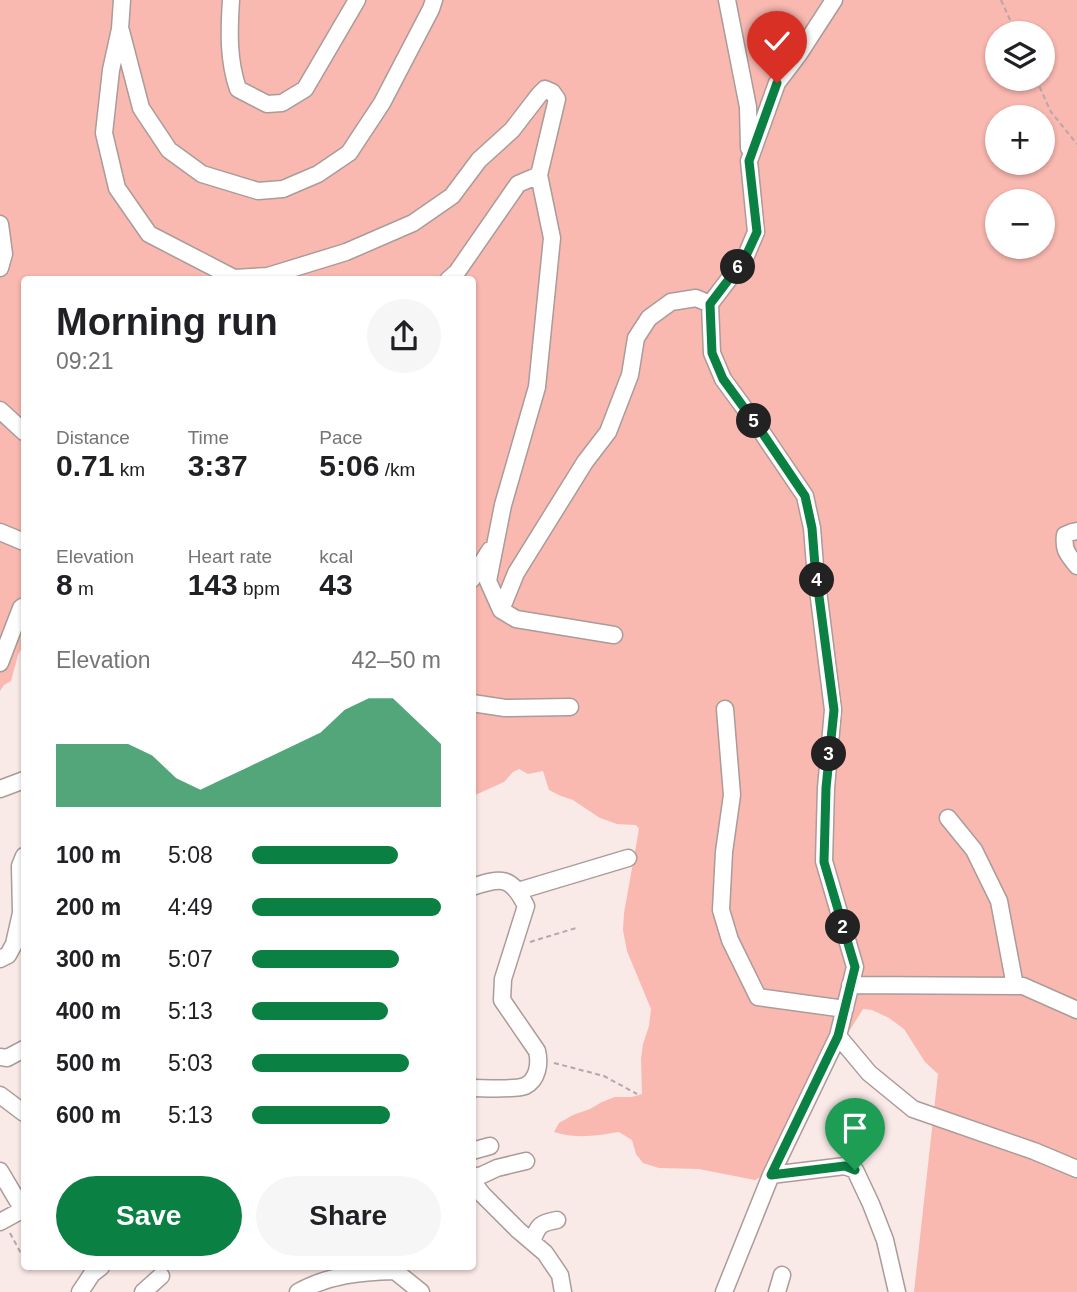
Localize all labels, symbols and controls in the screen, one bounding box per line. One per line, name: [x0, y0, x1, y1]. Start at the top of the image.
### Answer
pin: [747, 11, 807, 83]
map controls: [985, 21, 1055, 259]
button: layers: [985, 21, 1055, 91]
icon: check: [758, 22, 796, 60]
button: +: [985, 105, 1055, 175]
button: −: [985, 189, 1055, 259]
pin: 6: [720, 250, 756, 284]
text: 6: [732, 256, 743, 277]
button: share: [367, 299, 441, 373]
text: Morning run: [56, 301, 278, 343]
text: 09:21: [56, 348, 114, 374]
pin: 5: [736, 404, 772, 438]
text: 5: [748, 410, 759, 431]
text: Distance: [56, 427, 130, 448]
text: Time: [188, 427, 229, 448]
text: Pace: [319, 427, 363, 448]
text: 0.71: [56, 449, 114, 482]
text: 3:37: [188, 449, 248, 482]
text: 5:06: [319, 449, 379, 482]
text: km: [114, 459, 145, 480]
text: /km: [379, 459, 415, 480]
text: Elevation: [56, 546, 134, 567]
text: Heart rate: [188, 546, 272, 567]
text: kcal: [319, 546, 353, 567]
pin: 4: [800, 562, 834, 598]
text: 8: [56, 568, 73, 601]
text: 143: [188, 568, 238, 601]
text: 43: [319, 568, 353, 601]
text: 4: [811, 569, 822, 590]
text: m: [73, 578, 94, 599]
text: bpm: [238, 578, 280, 599]
text: Elevation: [56, 647, 151, 673]
text: 42–50 m: [351, 647, 441, 673]
pin: 3: [812, 736, 846, 772]
text: 3: [823, 743, 834, 764]
text: 100 m: [56, 842, 121, 868]
text: 5:08: [168, 842, 213, 868]
text: 200 m: [56, 894, 121, 920]
text: 4:49: [168, 894, 213, 920]
pin: 2: [826, 909, 860, 944]
text: 2: [837, 916, 848, 937]
text: 300 m: [56, 946, 121, 972]
text: 5:07: [168, 946, 213, 972]
text: 400 m: [56, 998, 121, 1024]
text: 5:13: [168, 998, 213, 1024]
text: 500 m: [56, 1050, 121, 1076]
text: 5:03: [168, 1050, 213, 1076]
pin: [825, 1098, 885, 1170]
text: 600 m: [56, 1102, 121, 1128]
text: 5:13: [168, 1102, 213, 1128]
icon: arrive: [836, 1109, 874, 1147]
button: Save: [56, 1176, 242, 1256]
button: Share: [256, 1176, 441, 1256]

